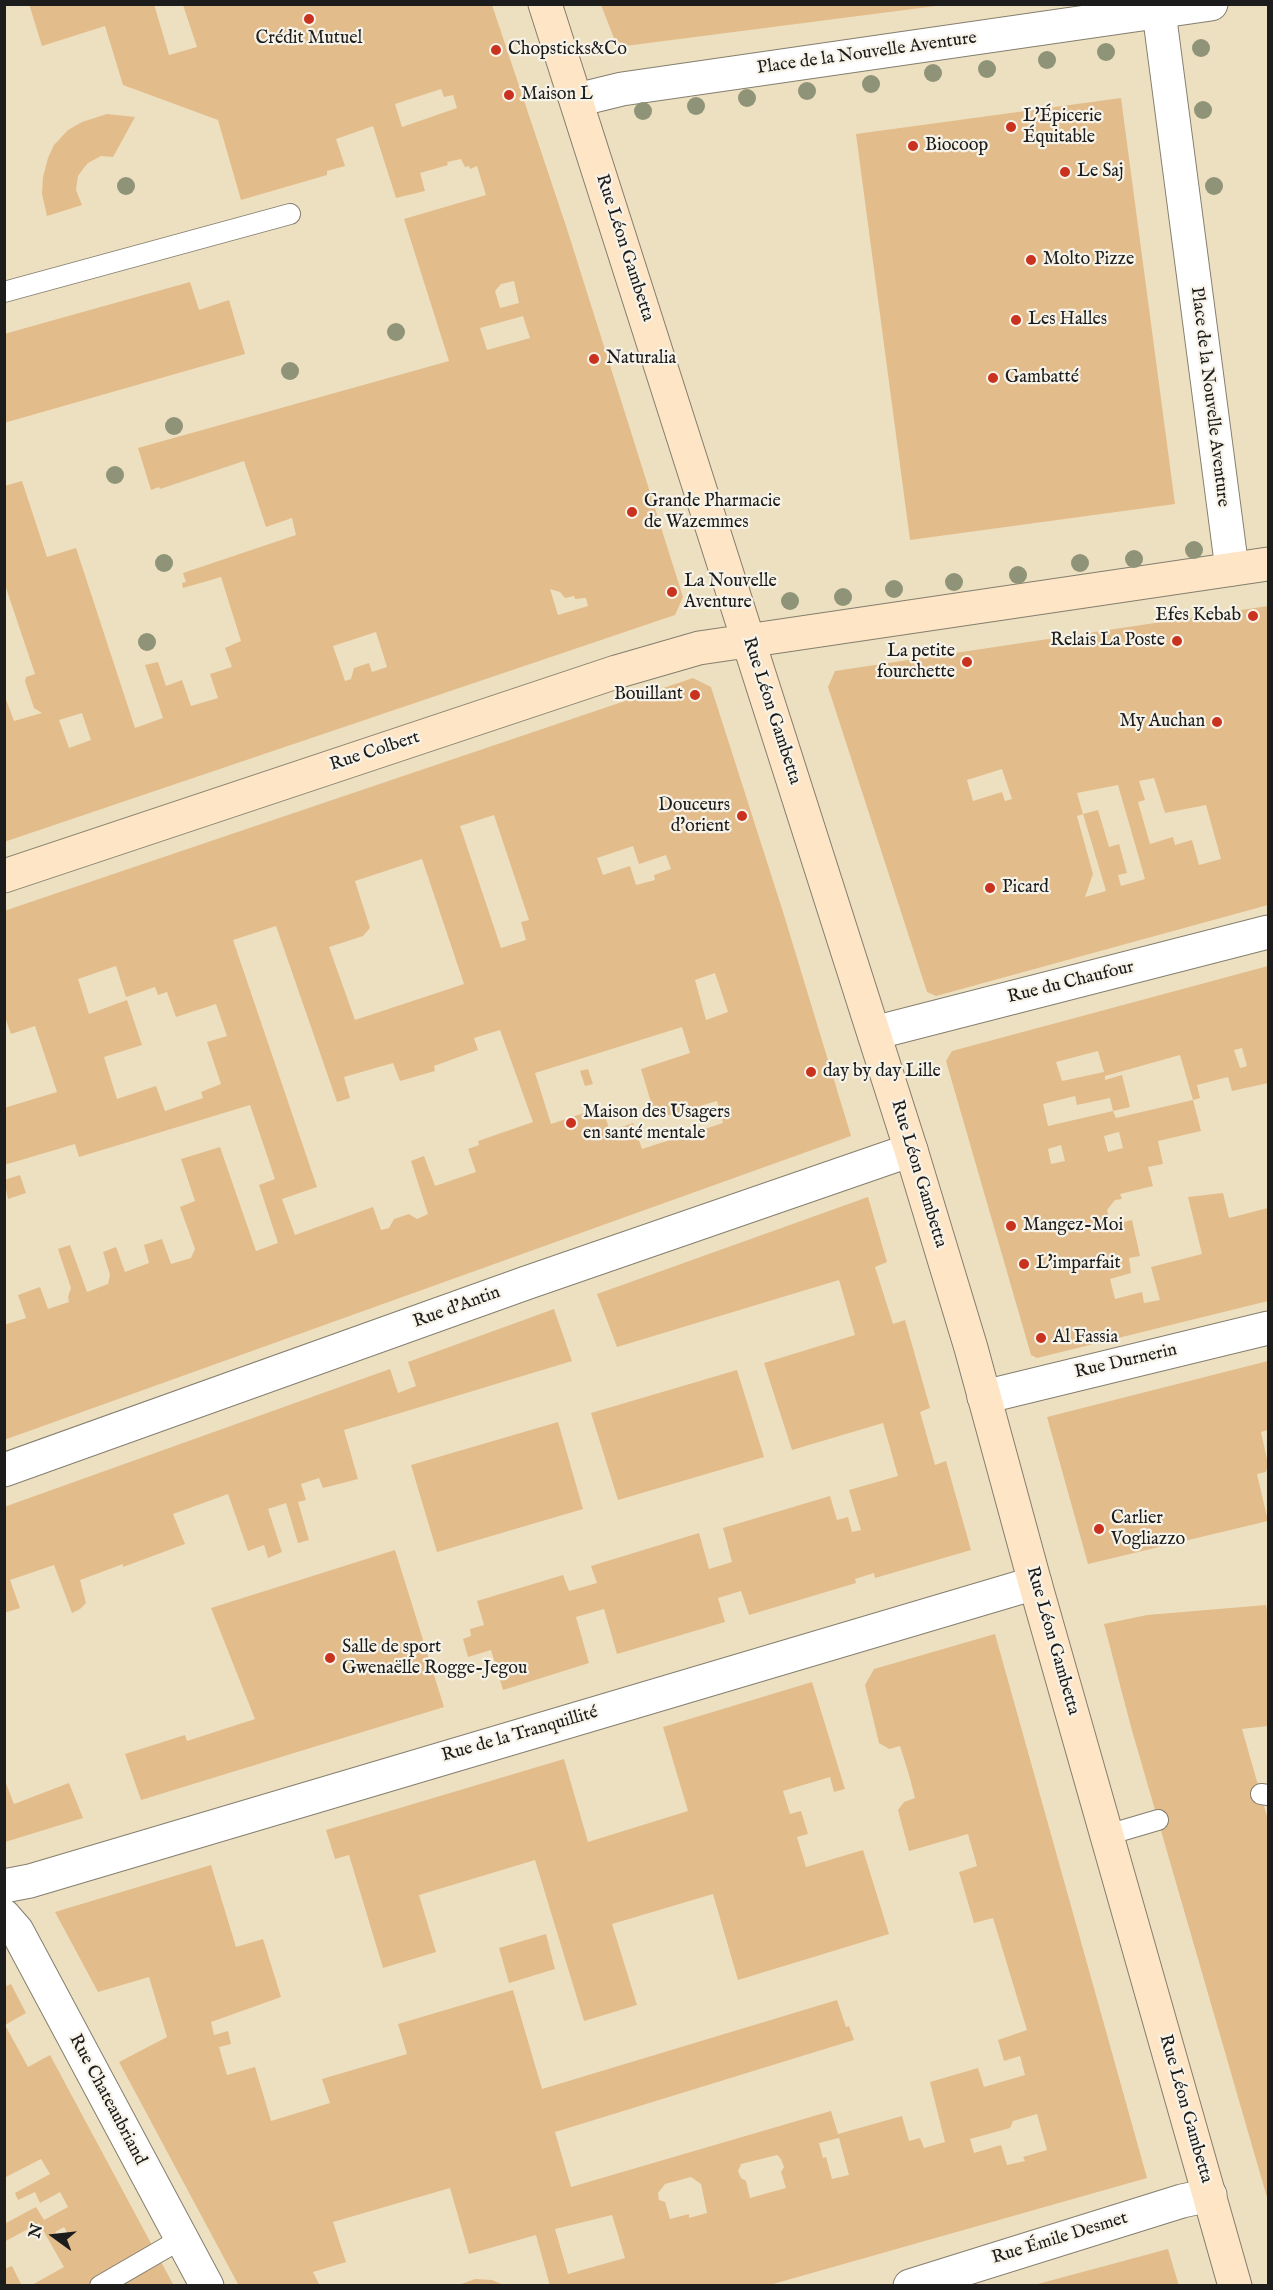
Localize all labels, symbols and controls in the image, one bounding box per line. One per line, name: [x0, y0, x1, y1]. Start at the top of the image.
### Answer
marker: Crédit Mutuel: [302, 12, 316, 26]
place label: Crédit Mutuel: [256, 28, 362, 50]
street label: Place de la Nouvelle Aventure: [756, 28, 978, 80]
place label: Chopsticks&Co: [508, 39, 627, 61]
marker: Chopsticks&Co: [489, 43, 503, 57]
place label: Maison L: [521, 84, 593, 106]
marker: Maison L: [502, 88, 516, 102]
place label: L'Épicerie Équitable: [1023, 106, 1102, 148]
marker: L'Épicerie Équitable: [1004, 120, 1018, 134]
place label: Biocoop: [925, 135, 988, 157]
marker: Biocoop: [906, 139, 920, 153]
place label: Le Saj: [1077, 161, 1123, 183]
marker: Le Saj: [1058, 165, 1072, 179]
street label: Rue Léon Gambetta: [590, 172, 658, 324]
place label: Molto Pizze: [1043, 249, 1134, 271]
marker: Molto Pizze: [1024, 253, 1038, 267]
street label: Place de la Nouvelle Aventure: [1185, 286, 1233, 508]
place label: Les Halles: [1028, 309, 1107, 331]
marker: Les Halles: [1009, 313, 1023, 327]
place label: Naturalia: [606, 348, 676, 370]
marker: Naturalia: [587, 352, 601, 366]
place label: Gambatté: [1005, 367, 1079, 389]
marker: Gambatté: [986, 371, 1000, 385]
place label: Grande Pharmacie de Wazemmes: [644, 491, 781, 534]
marker: Grande Pharmacie de Wazemmes: [625, 505, 639, 519]
place label: La Nouvelle Aventure: [684, 571, 777, 614]
marker: La Nouvelle Aventure: [665, 585, 679, 599]
place label: Efes Kebab: [1155, 605, 1241, 627]
marker: Efes Kebab: [1246, 609, 1260, 623]
place label: Relais La Poste: [1050, 630, 1165, 652]
marker: Relais La Poste: [1170, 634, 1184, 648]
street label: Rue Léon Gambetta: [737, 635, 805, 787]
place label: La petite fourchette: [877, 641, 955, 684]
marker: La petite fourchette: [960, 655, 974, 669]
place label: Bouillant: [614, 684, 683, 706]
marker: Bouillant: [688, 688, 702, 702]
place label: My Auchan: [1120, 711, 1205, 733]
marker: My Auchan: [1210, 715, 1224, 729]
street label: Rue Colbert: [327, 727, 423, 777]
place label: Douceurs d'orient: [658, 795, 730, 838]
marker: Douceurs d'orient: [735, 809, 749, 823]
place label: Picard: [1002, 877, 1049, 899]
marker: Picard: [983, 881, 997, 895]
street label: Rue du Chaufour: [1006, 957, 1136, 1009]
place label: day by day Lille: [823, 1061, 941, 1083]
marker: day by day Lille: [804, 1065, 818, 1079]
street label: Rue Léon Gambetta: [885, 1097, 951, 1251]
place label: Maison des Usagers en santé mentale: [583, 1102, 730, 1144]
marker: Maison des Usagers en santé mentale: [564, 1116, 578, 1130]
place label: Mangez-Moi: [1023, 1215, 1123, 1237]
marker: Mangez-Moi: [1004, 1219, 1018, 1233]
place label: L'imparfait: [1036, 1253, 1121, 1275]
marker: L'imparfait: [1017, 1257, 1031, 1271]
street label: Rue d'Antin: [410, 1282, 504, 1334]
place label: Al Fassia: [1053, 1327, 1118, 1349]
marker: Al Fassia: [1034, 1331, 1048, 1345]
street label: Rue Durnerin: [1073, 1340, 1179, 1384]
place label: Carlier Vogliazzo: [1111, 1508, 1185, 1550]
marker: Carlier Vogliazzo: [1092, 1522, 1106, 1536]
street label: Rue Léon Gambetta: [1020, 1564, 1084, 1718]
place label: Salle de sport Gwenaëlle Rogge-Jegou: [342, 1637, 527, 1680]
marker: Salle de sport Gwenaëlle Rogge-Jegou: [323, 1651, 337, 1665]
street label: Rue de la Tranquillité: [439, 1702, 601, 1768]
street label: Rue Chateaubriand: [63, 2031, 151, 2169]
street label: Rue Léon Gambetta: [1153, 2032, 1217, 2186]
north arrow: [24, 2206, 84, 2266]
street label: Rue Émile Desmet: [990, 2208, 1130, 2270]
text: N: [25, 2222, 48, 2241]

